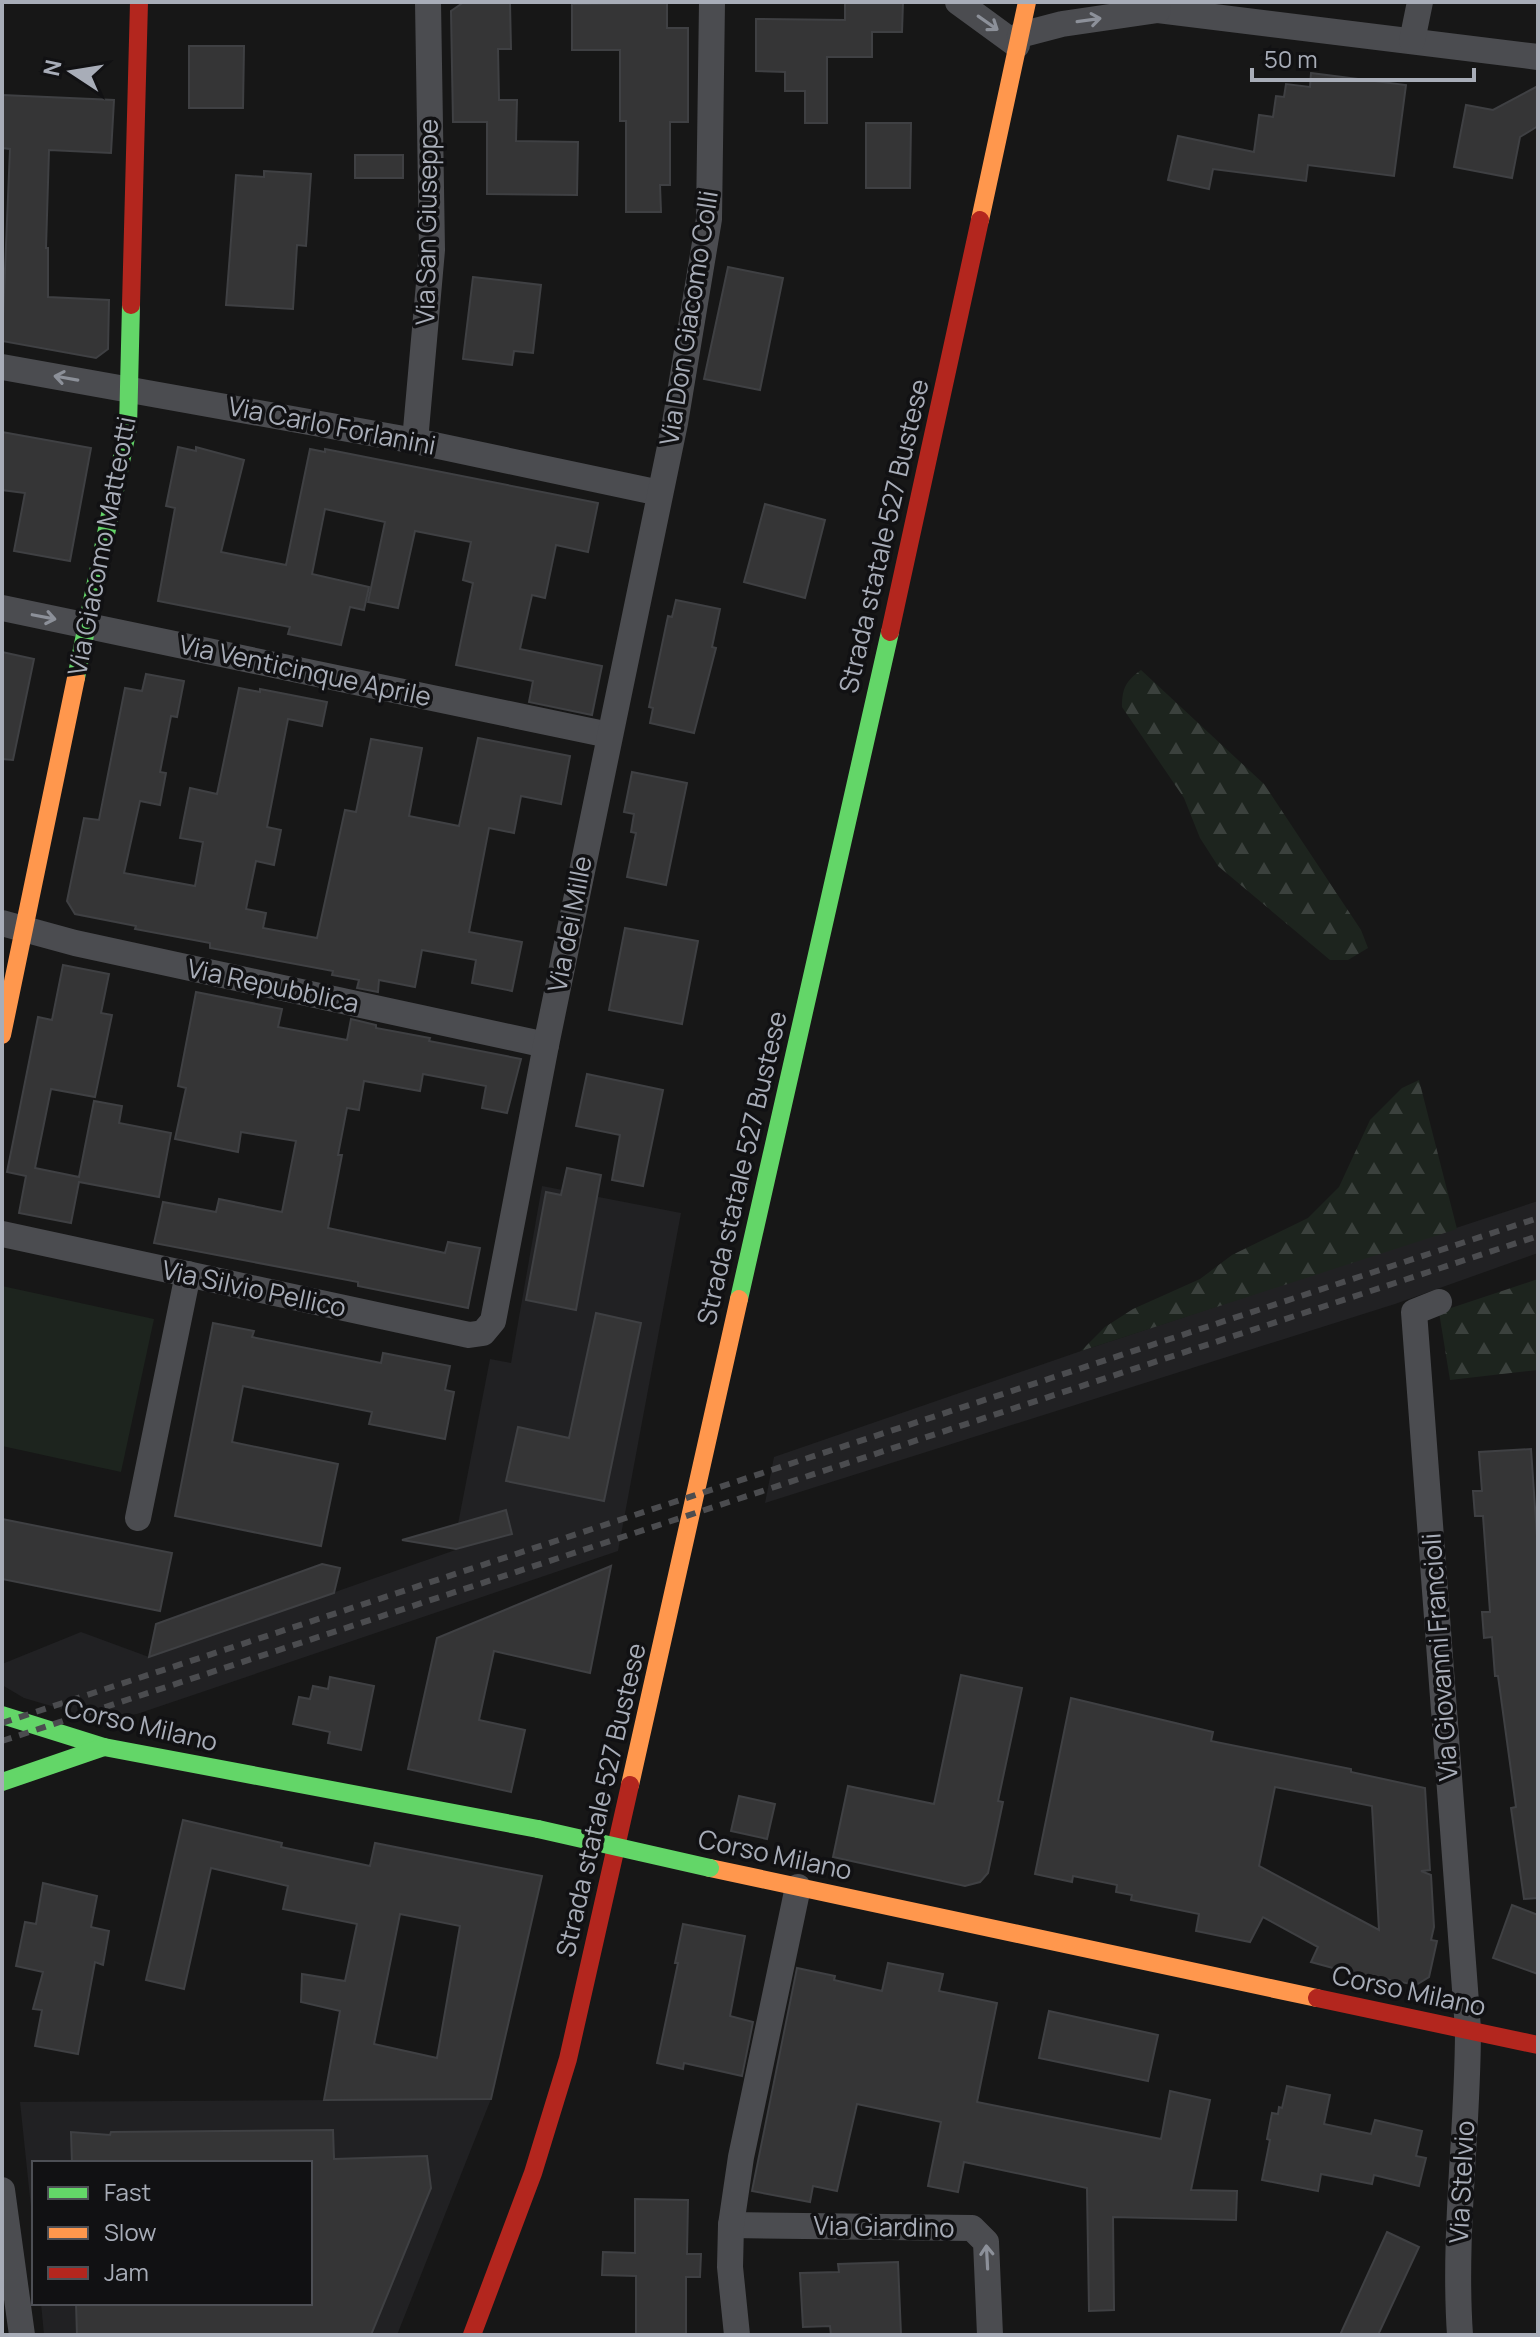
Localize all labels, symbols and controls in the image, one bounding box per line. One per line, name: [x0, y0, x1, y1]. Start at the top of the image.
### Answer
one-way arrow: [1075, 12, 1101, 27]
one-way arrow: [976, 15, 998, 31]
north arrow: [32, 32, 112, 112]
scale bar: [1252, 32, 1474, 82]
text: 50 m: [1264, 42, 1318, 75]
text: N: [36, 57, 69, 79]
street label: Via San Giuseppe: [406, 119, 446, 325]
street label: Via Don Giacomo Colli: [650, 188, 726, 448]
one-way arrow: [54, 370, 79, 385]
street label: Strada statale 527 Bustese: [829, 375, 937, 696]
street label: Via Carlo Forlanini: [225, 387, 439, 463]
street label: Via Giacomo Matteotti: [58, 413, 144, 678]
one-way arrow: [31, 610, 57, 625]
street label: Via Venticinque Aprile: [176, 626, 435, 714]
street label: Via dei Mille: [538, 853, 600, 995]
street label: Via Repubblica: [184, 949, 362, 1021]
street label: Strada statale 527 Bustese: [687, 1007, 795, 1328]
street label: Via Silvio Pellico: [159, 1251, 350, 1325]
street label: Via Giovanni Francioli: [1412, 1532, 1466, 1782]
street label: Strada statale 527 Bustese: [546, 1639, 654, 1960]
street label: Corso Milano: [61, 1689, 221, 1759]
street label: Corso Milano: [695, 1820, 855, 1888]
street label: Corso Milano: [1329, 1956, 1489, 2024]
street label: Via Stelvio: [1440, 2120, 1482, 2244]
legend: [32, 2161, 312, 2305]
text: Fast: [104, 2175, 151, 2208]
street label: Via Giardino: [813, 2207, 955, 2245]
text: Slow: [104, 2215, 157, 2248]
one-way arrow: [979, 2244, 994, 2271]
text: Jam: [104, 2255, 149, 2288]

